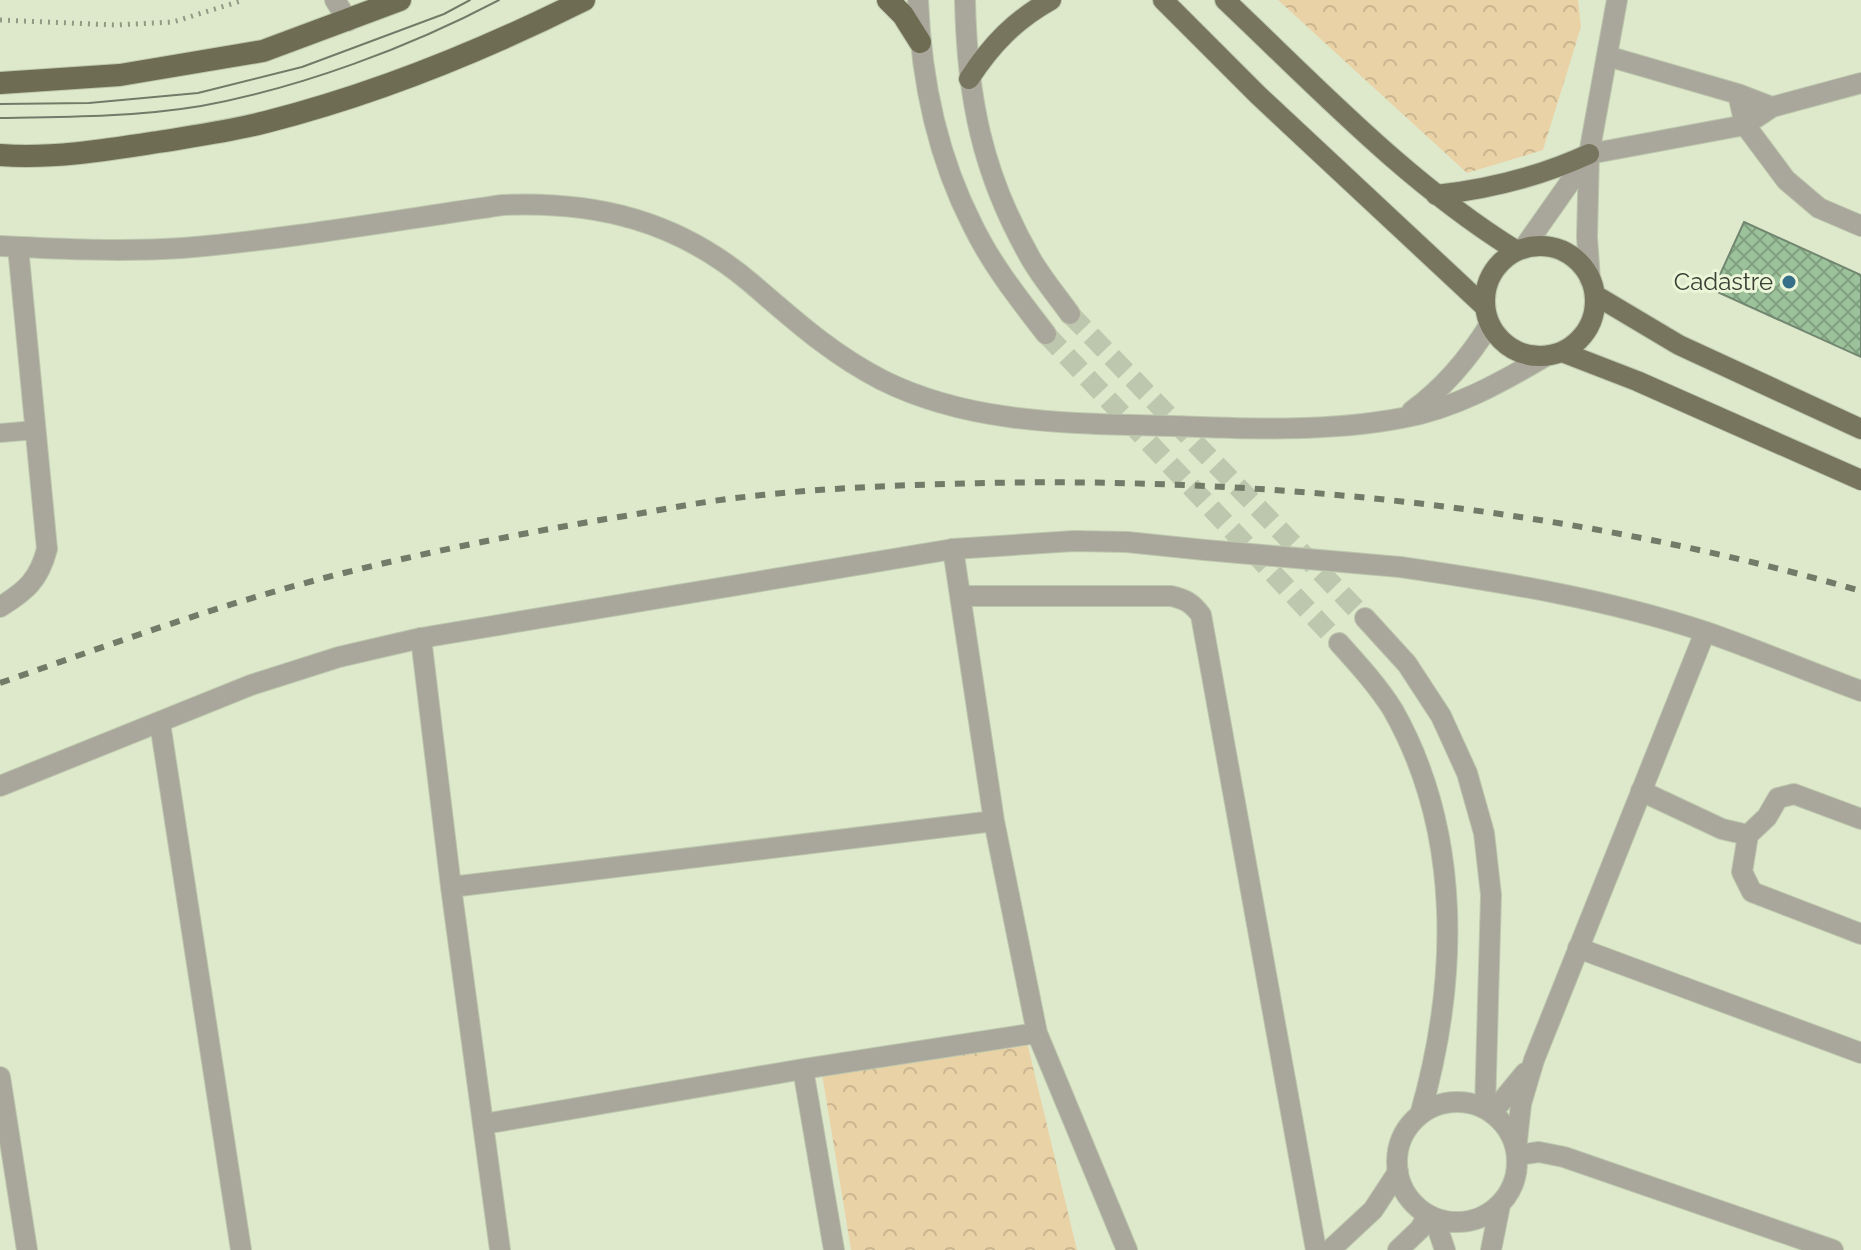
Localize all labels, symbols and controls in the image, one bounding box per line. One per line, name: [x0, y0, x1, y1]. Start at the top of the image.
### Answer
place label: Cadastre: [1674, 267, 1773, 296]
marker: Cadastre: [1780, 273, 1798, 291]

